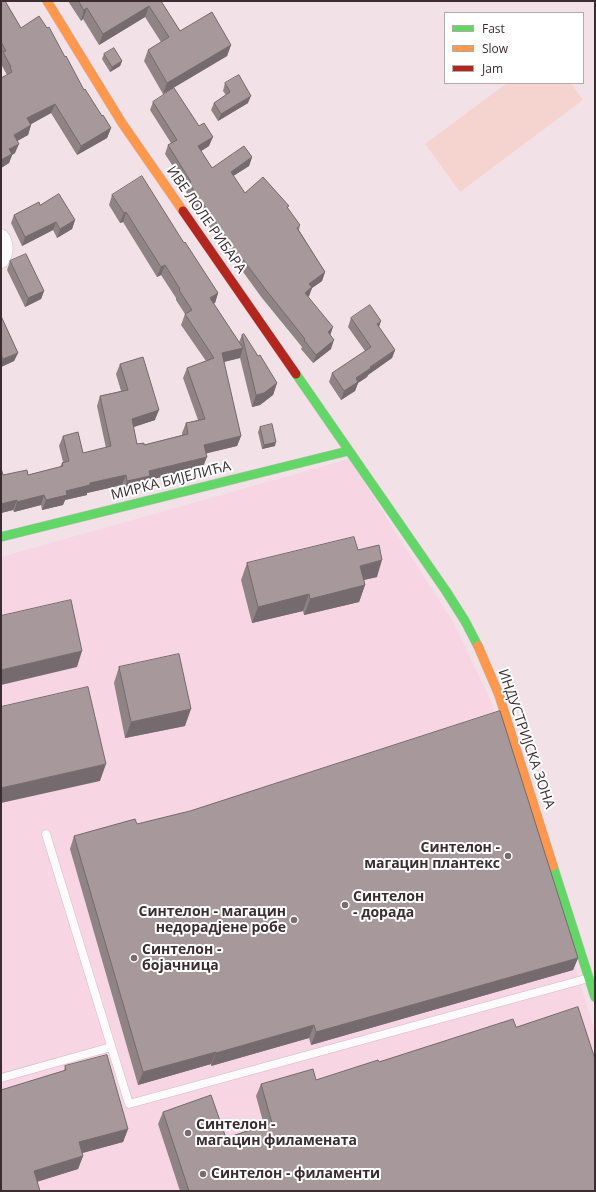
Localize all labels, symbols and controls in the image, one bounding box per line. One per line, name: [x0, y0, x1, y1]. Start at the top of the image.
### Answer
legend: [444, 12, 584, 84]
text: Fast: [482, 20, 505, 37]
text: Slow: [482, 40, 508, 57]
text: Jam: [482, 60, 503, 77]
street label: ИВЕ ЛОЛЕ РИБАРА: [163, 163, 249, 277]
street label: МИРКА БИЈЕЛИЋА: [109, 458, 233, 504]
street label: ИНДУСТРИЈСКА ЗОНА: [494, 667, 558, 811]
place label: Синтелон - магацин плантекс: [364, 840, 500, 872]
marker: Синтелон - магацин плантекс: [503, 851, 513, 861]
place label: Синтелон - дорада: [353, 889, 424, 922]
marker: Синтелон - дорада: [340, 900, 350, 910]
place label: Синтелон - магацин недорадјене робе: [139, 904, 286, 936]
marker: Синтелон - магацин недорадјене робе: [289, 915, 299, 925]
place label: Синтелон - бојачница: [142, 942, 221, 974]
marker: Синтелон - бојачница: [129, 953, 139, 963]
place label: Синтелон - магацин филамената: [196, 1117, 357, 1150]
marker: Синтелон - магацин филамената: [183, 1128, 193, 1138]
place label: Синтелон - филаменти: [211, 1166, 380, 1182]
marker: Синтелон - филаменти: [198, 1169, 208, 1179]

